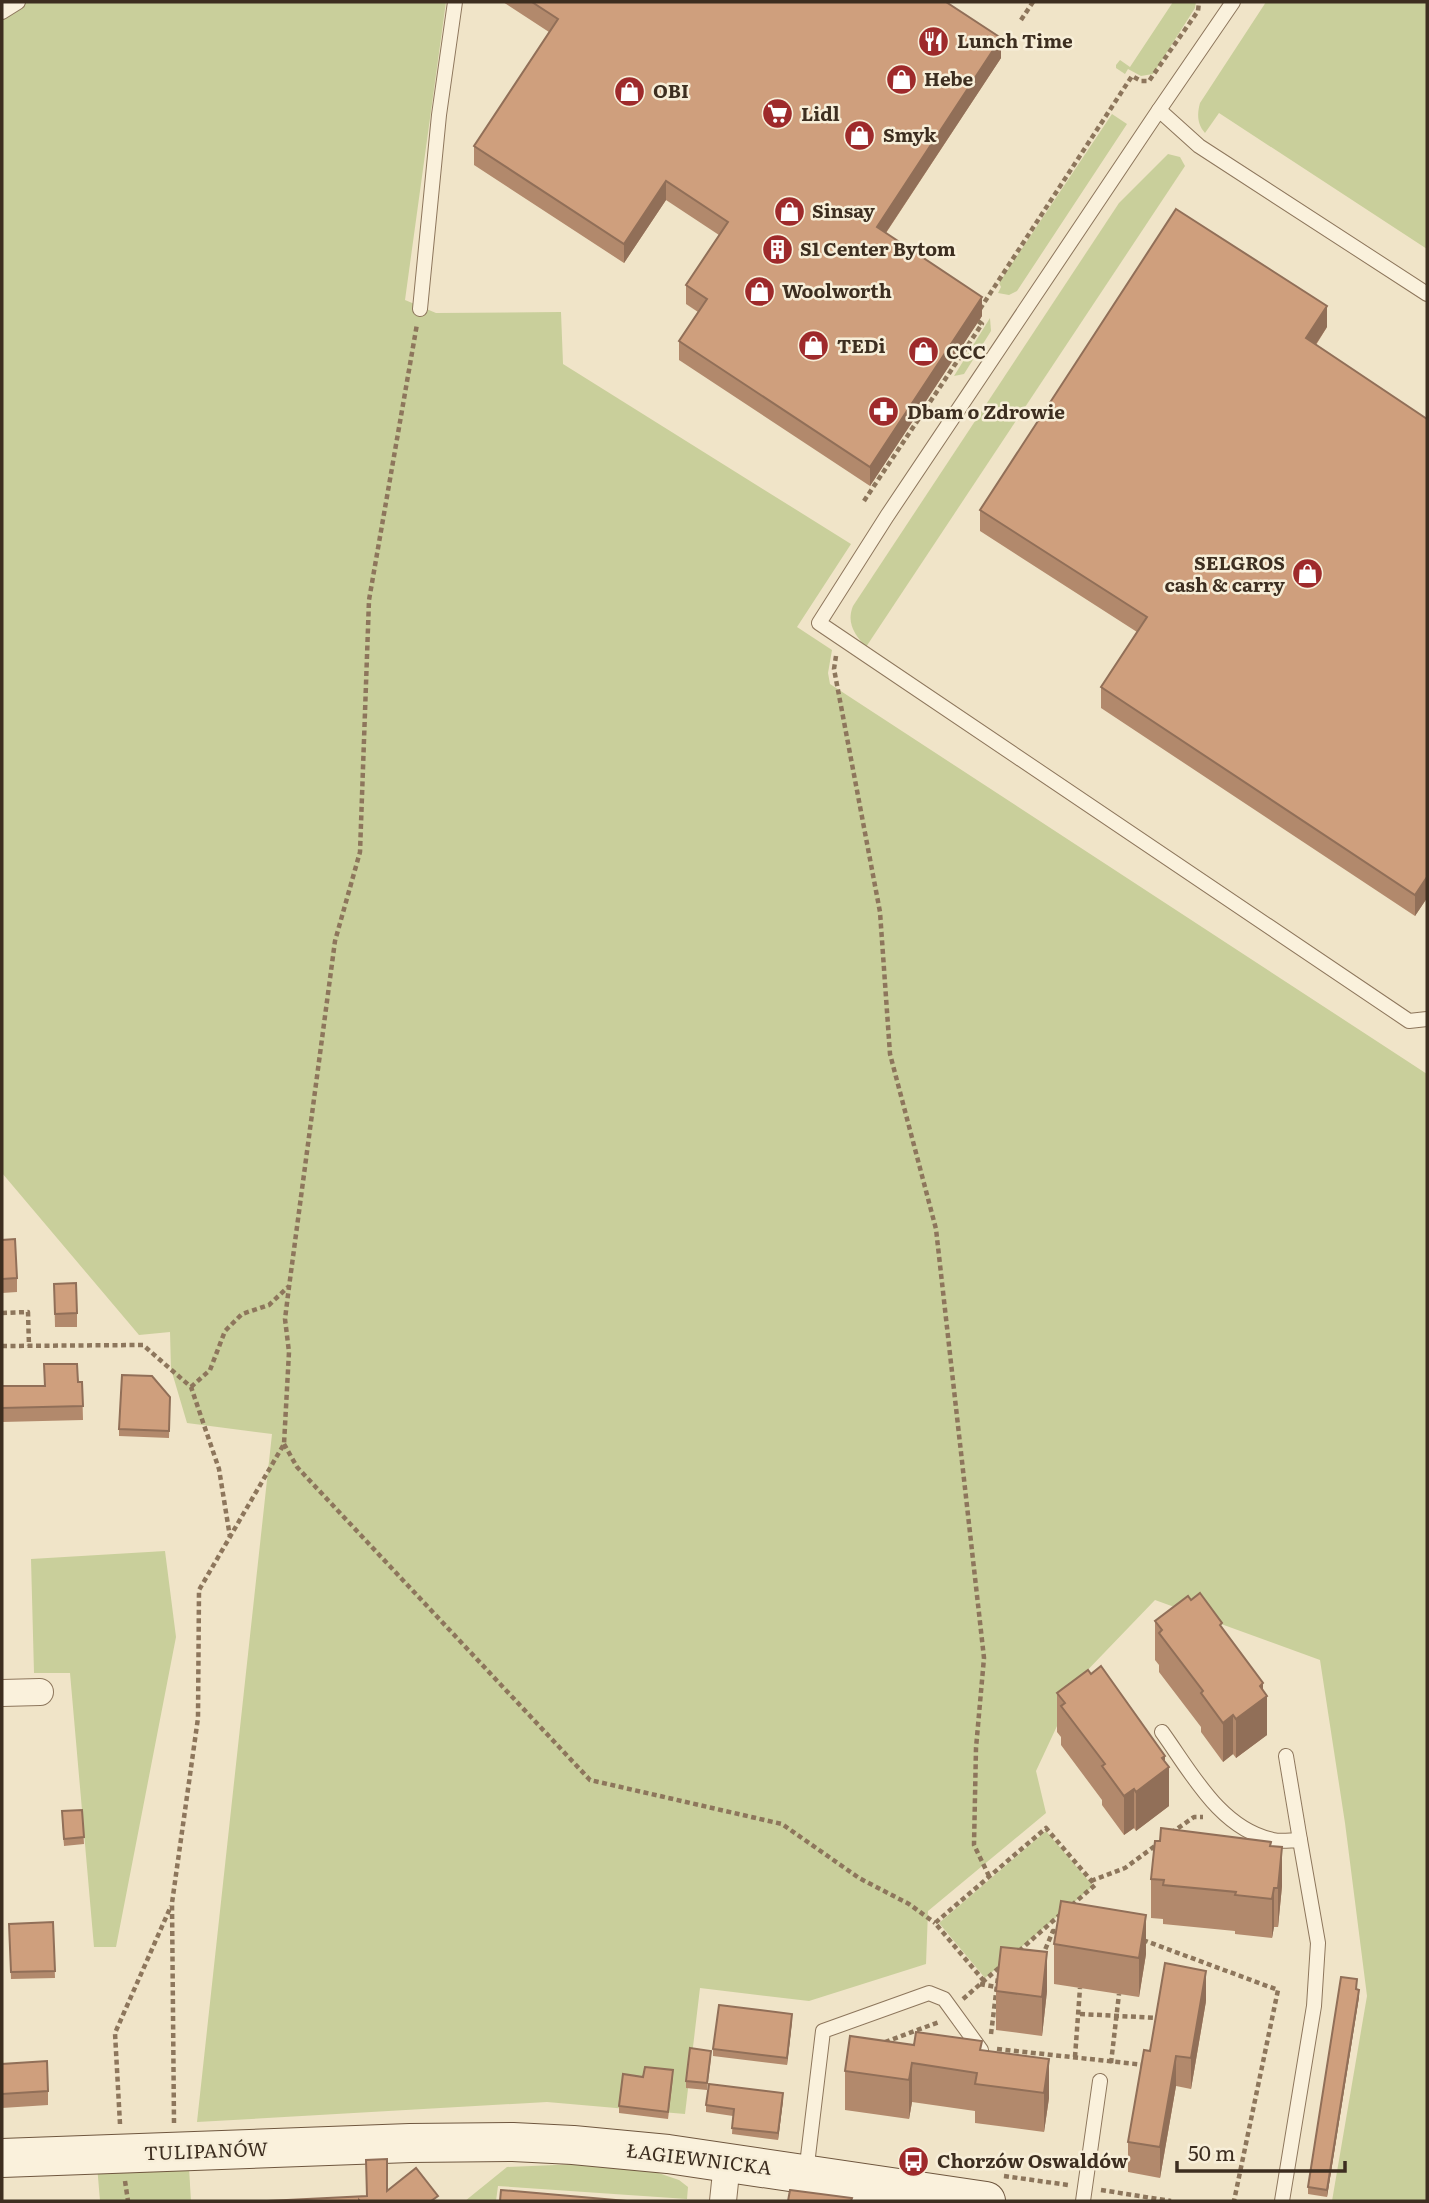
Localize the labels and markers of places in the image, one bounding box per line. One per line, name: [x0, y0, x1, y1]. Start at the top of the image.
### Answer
restaurant icon: Lunch Time: [917, 24, 951, 58]
place label: Lunch Time: [957, 26, 1073, 54]
shop icon: Hebe: [884, 62, 918, 96]
place label: Hebe: [924, 64, 974, 92]
shop icon: OBI: [613, 74, 647, 108]
place label: OBI: [653, 76, 689, 104]
supermarket icon: Lidl: [761, 97, 795, 131]
place label: Lidl: [801, 99, 840, 127]
shop icon: Smyk: [843, 118, 877, 152]
place label: Smyk: [883, 120, 937, 148]
shop icon: Sinsay: [772, 194, 806, 228]
place label: Sinsay: [812, 196, 875, 224]
building icon: S1 Center Bytom: [760, 232, 794, 266]
place label: S1 Center Bytom: [800, 234, 956, 262]
shop icon: Woolworth: [742, 274, 776, 308]
place label: Woolworth: [782, 276, 892, 304]
shop icon: TEDi: [797, 329, 831, 363]
place label: TEDi: [837, 331, 886, 359]
shop icon: CCC: [906, 335, 940, 369]
place label: CCC: [946, 337, 986, 365]
pharmacy icon: Dbam o Zdrowie: [867, 395, 901, 429]
place label: Dbam o Zdrowie: [907, 397, 1065, 425]
place label: SELGROS cash & carry: [1164, 548, 1285, 598]
shop icon: SELGROS cash & carry: [1291, 557, 1325, 591]
bus stop icon: Chorzów Oswaldów: [897, 2144, 931, 2178]
place label: Chorzów Oswaldów: [937, 2146, 1128, 2174]

